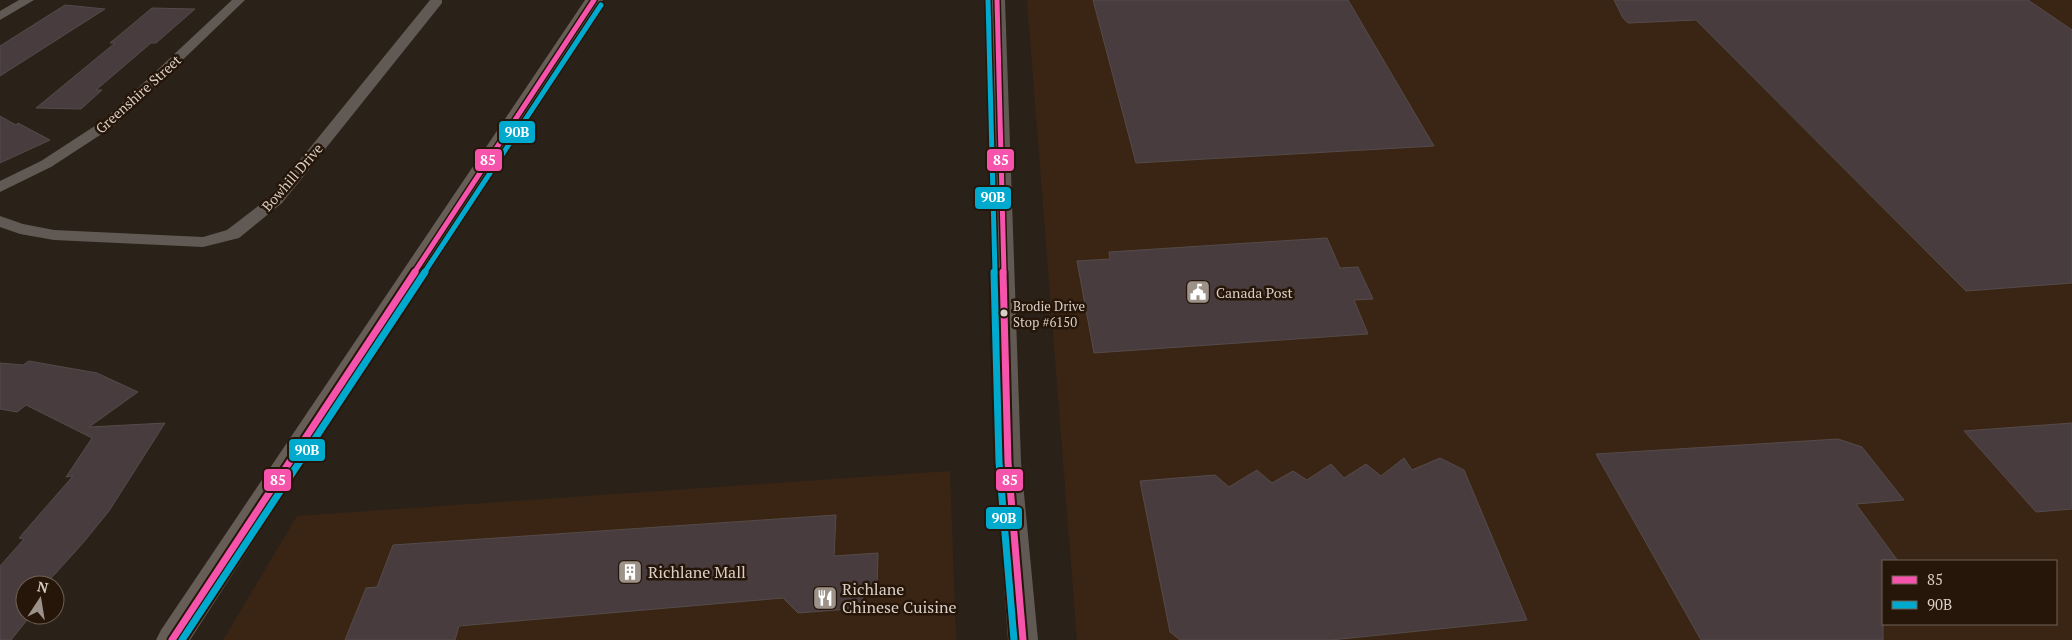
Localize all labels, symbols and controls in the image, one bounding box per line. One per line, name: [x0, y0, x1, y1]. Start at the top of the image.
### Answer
street label: Greenshire Street: [91, 50, 185, 138]
line badge: 90B: [498, 120, 536, 144]
text: 90B: [505, 122, 529, 141]
street label: Bowhill Drive: [257, 139, 327, 215]
line badge: 85: [474, 148, 503, 172]
line badge: 85: [986, 148, 1015, 172]
text: 85: [480, 150, 496, 169]
text: 85: [993, 150, 1009, 169]
line badge: 90B: [974, 186, 1012, 210]
text: 90B: [981, 187, 1005, 206]
public building icon: Canada Post: [1185, 279, 1211, 305]
place label: Canada Post: [1216, 283, 1293, 302]
place label: Brodie Drive Stop #6150: [1013, 297, 1085, 331]
marker: Brodie Drive Stop #6150: [999, 308, 1009, 318]
line badge: 90B: [288, 438, 326, 462]
text: 90B: [295, 440, 319, 459]
line badge: 85: [263, 468, 292, 492]
line badge: 85: [995, 468, 1024, 492]
text: 85: [270, 470, 286, 489]
text: 85: [1002, 470, 1018, 489]
line badge: 90B: [985, 506, 1023, 530]
text: 90B: [992, 508, 1016, 527]
building icon: Richlane Mall: [617, 559, 643, 585]
legend: [1882, 560, 2057, 625]
place label: Richlane Mall: [648, 561, 746, 583]
text: 85: [1927, 569, 1943, 589]
north arrow: [15, 575, 65, 625]
text: N: [36, 576, 50, 597]
place label: Richlane Chinese Cuisine: [842, 578, 957, 618]
restaurant icon: Richlane Chinese Cuisine: [812, 585, 838, 611]
text: 90B: [1927, 594, 1952, 614]

